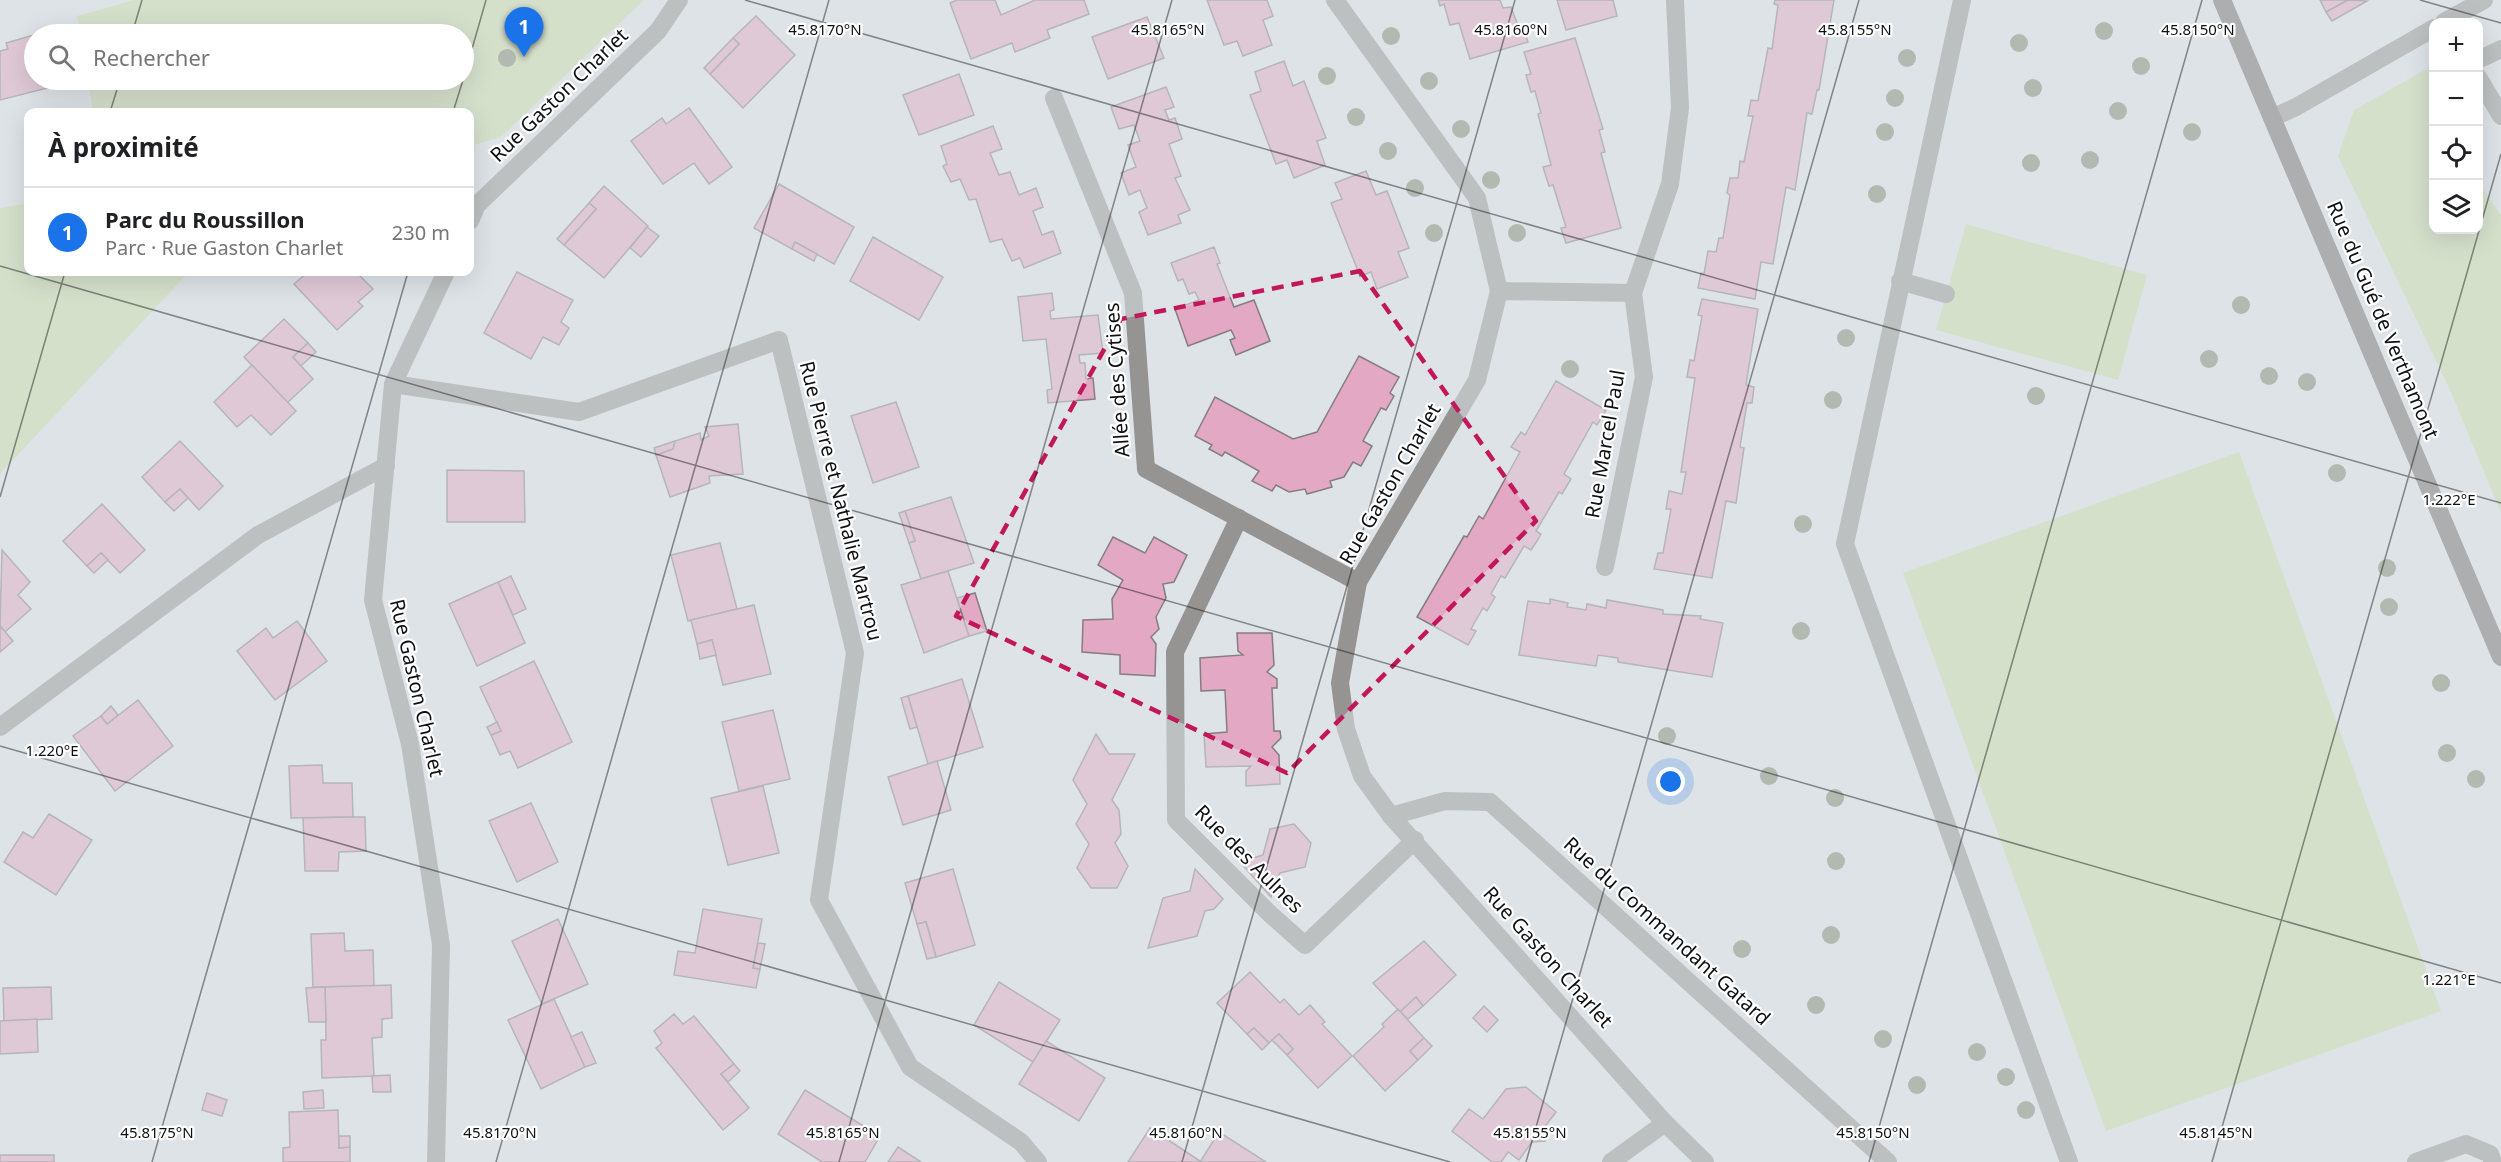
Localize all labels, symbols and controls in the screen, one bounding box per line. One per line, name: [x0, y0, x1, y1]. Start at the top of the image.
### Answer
pin: 1: [504, 8, 544, 57]
map controls: [2429, 18, 2483, 234]
button: +: [2429, 18, 2483, 72]
text: 45.8170°N: [788, 19, 862, 39]
text: 45.8165°N: [1131, 19, 1205, 39]
text: 45.8160°N: [1474, 19, 1548, 39]
text: 45.8155°N: [1818, 19, 1892, 39]
text: 45.8150°N: [2161, 19, 2235, 39]
street label: Rue Gaston Charlet: [484, 22, 633, 167]
search box: [24, 24, 474, 90]
icon: search: [45, 41, 78, 74]
text: Rechercher: [93, 42, 210, 72]
button: −: [2429, 72, 2483, 126]
button: locate: [2429, 126, 2483, 180]
text: À proximité: [48, 129, 199, 165]
button: layers: [2429, 180, 2483, 234]
street label: Rue du Gué de Verthamont: [2321, 197, 2446, 443]
text: Parc du Roussillon: [105, 204, 305, 234]
text: 1: [62, 219, 73, 246]
text: 230 m: [392, 219, 450, 246]
text: Parc · Rue Gaston Charlet: [105, 234, 343, 261]
street label: Allée des Cytises: [1098, 302, 1135, 458]
street label: Rue Pierre et Nathalie Martrou: [794, 358, 889, 644]
street label: Rue Marcel Paul: [1578, 367, 1631, 520]
street label: Rue Gaston Charlet: [1332, 398, 1447, 569]
text: 1.222°E: [2422, 489, 2476, 509]
street label: Rue Gaston Charlet: [384, 596, 451, 779]
text: 1.220°E: [25, 740, 79, 760]
your location: [1656, 767, 1685, 796]
street label: Rue des Aulnes: [1189, 798, 1310, 919]
street label: Rue du Commandant Gatard: [1558, 830, 1777, 1031]
street label: Rue Gaston Charlet: [1478, 880, 1619, 1033]
text: 1.221°E: [2422, 969, 2476, 989]
text: 45.8175°N: [120, 1122, 194, 1142]
text: 45.8170°N: [463, 1122, 537, 1142]
text: 45.8165°N: [806, 1122, 880, 1142]
text: 45.8160°N: [1149, 1122, 1223, 1142]
text: 45.8155°N: [1493, 1122, 1567, 1142]
text: 45.8150°N: [1836, 1122, 1910, 1142]
text: 45.8145°N: [2179, 1122, 2253, 1142]

